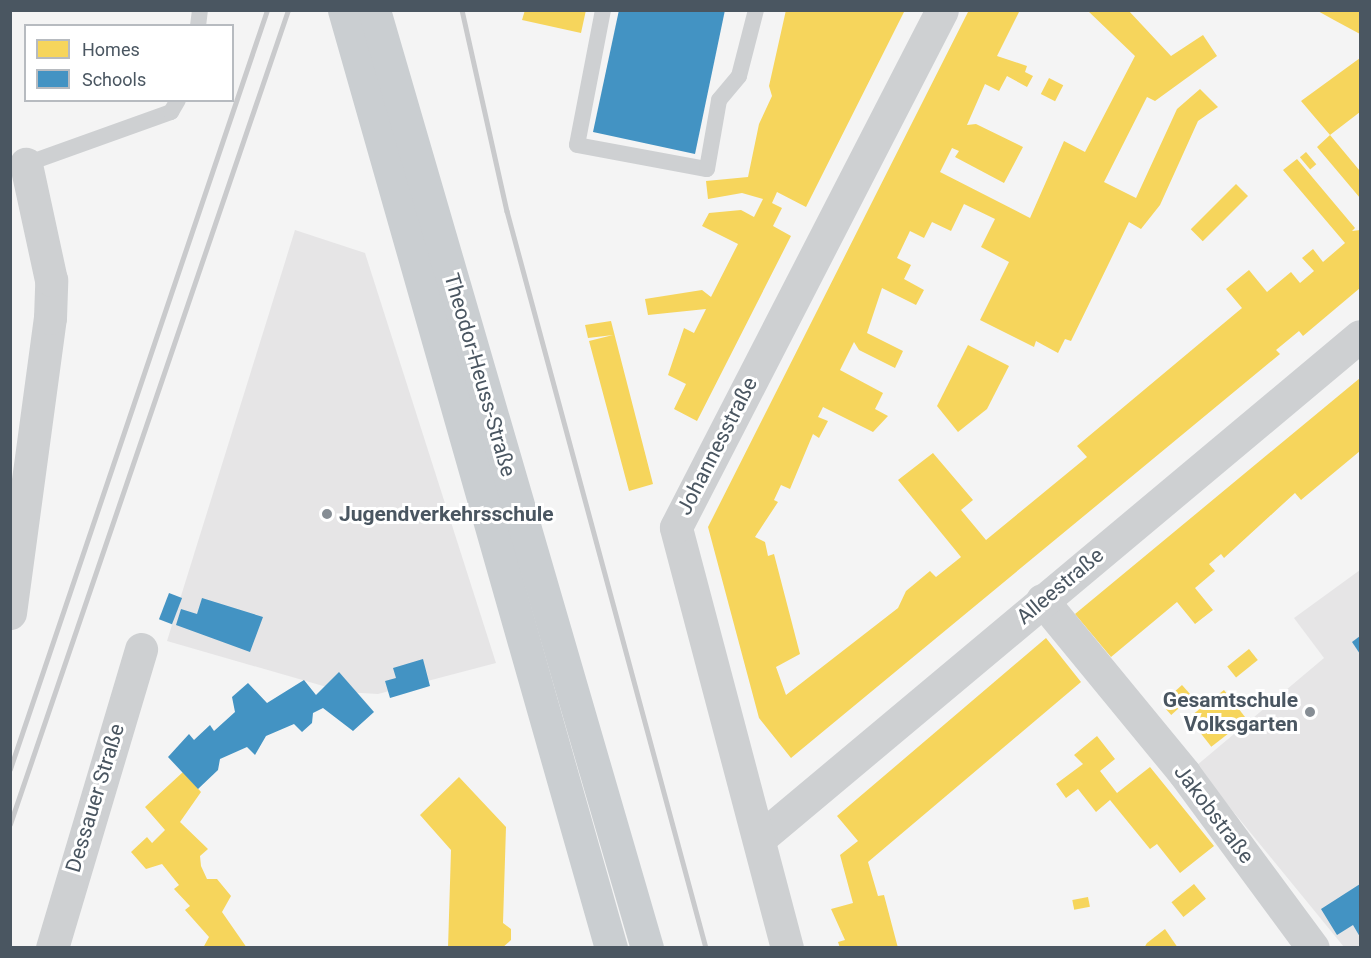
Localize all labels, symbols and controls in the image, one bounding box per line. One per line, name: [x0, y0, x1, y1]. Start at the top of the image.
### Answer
legend: [24, 24, 234, 102]
text: Homes: [82, 39, 140, 60]
text: Schools: [82, 69, 146, 90]
street label: Theodor-Heuss-Straße: [439, 270, 521, 480]
street label: Johannesstraße: [671, 373, 763, 519]
place label: Jugendverkehrsschule: [339, 501, 554, 527]
marker: Jugendverkehrsschule: [320, 507, 334, 521]
street label: Alleestraße: [1011, 542, 1109, 630]
place label: Gesamtschule Volksgarten: [1163, 687, 1298, 737]
marker: Gesamtschule Volksgarten: [1303, 705, 1317, 719]
street label: Dessauer Straße: [60, 721, 130, 875]
street label: Jakobstraße: [1169, 760, 1259, 868]

